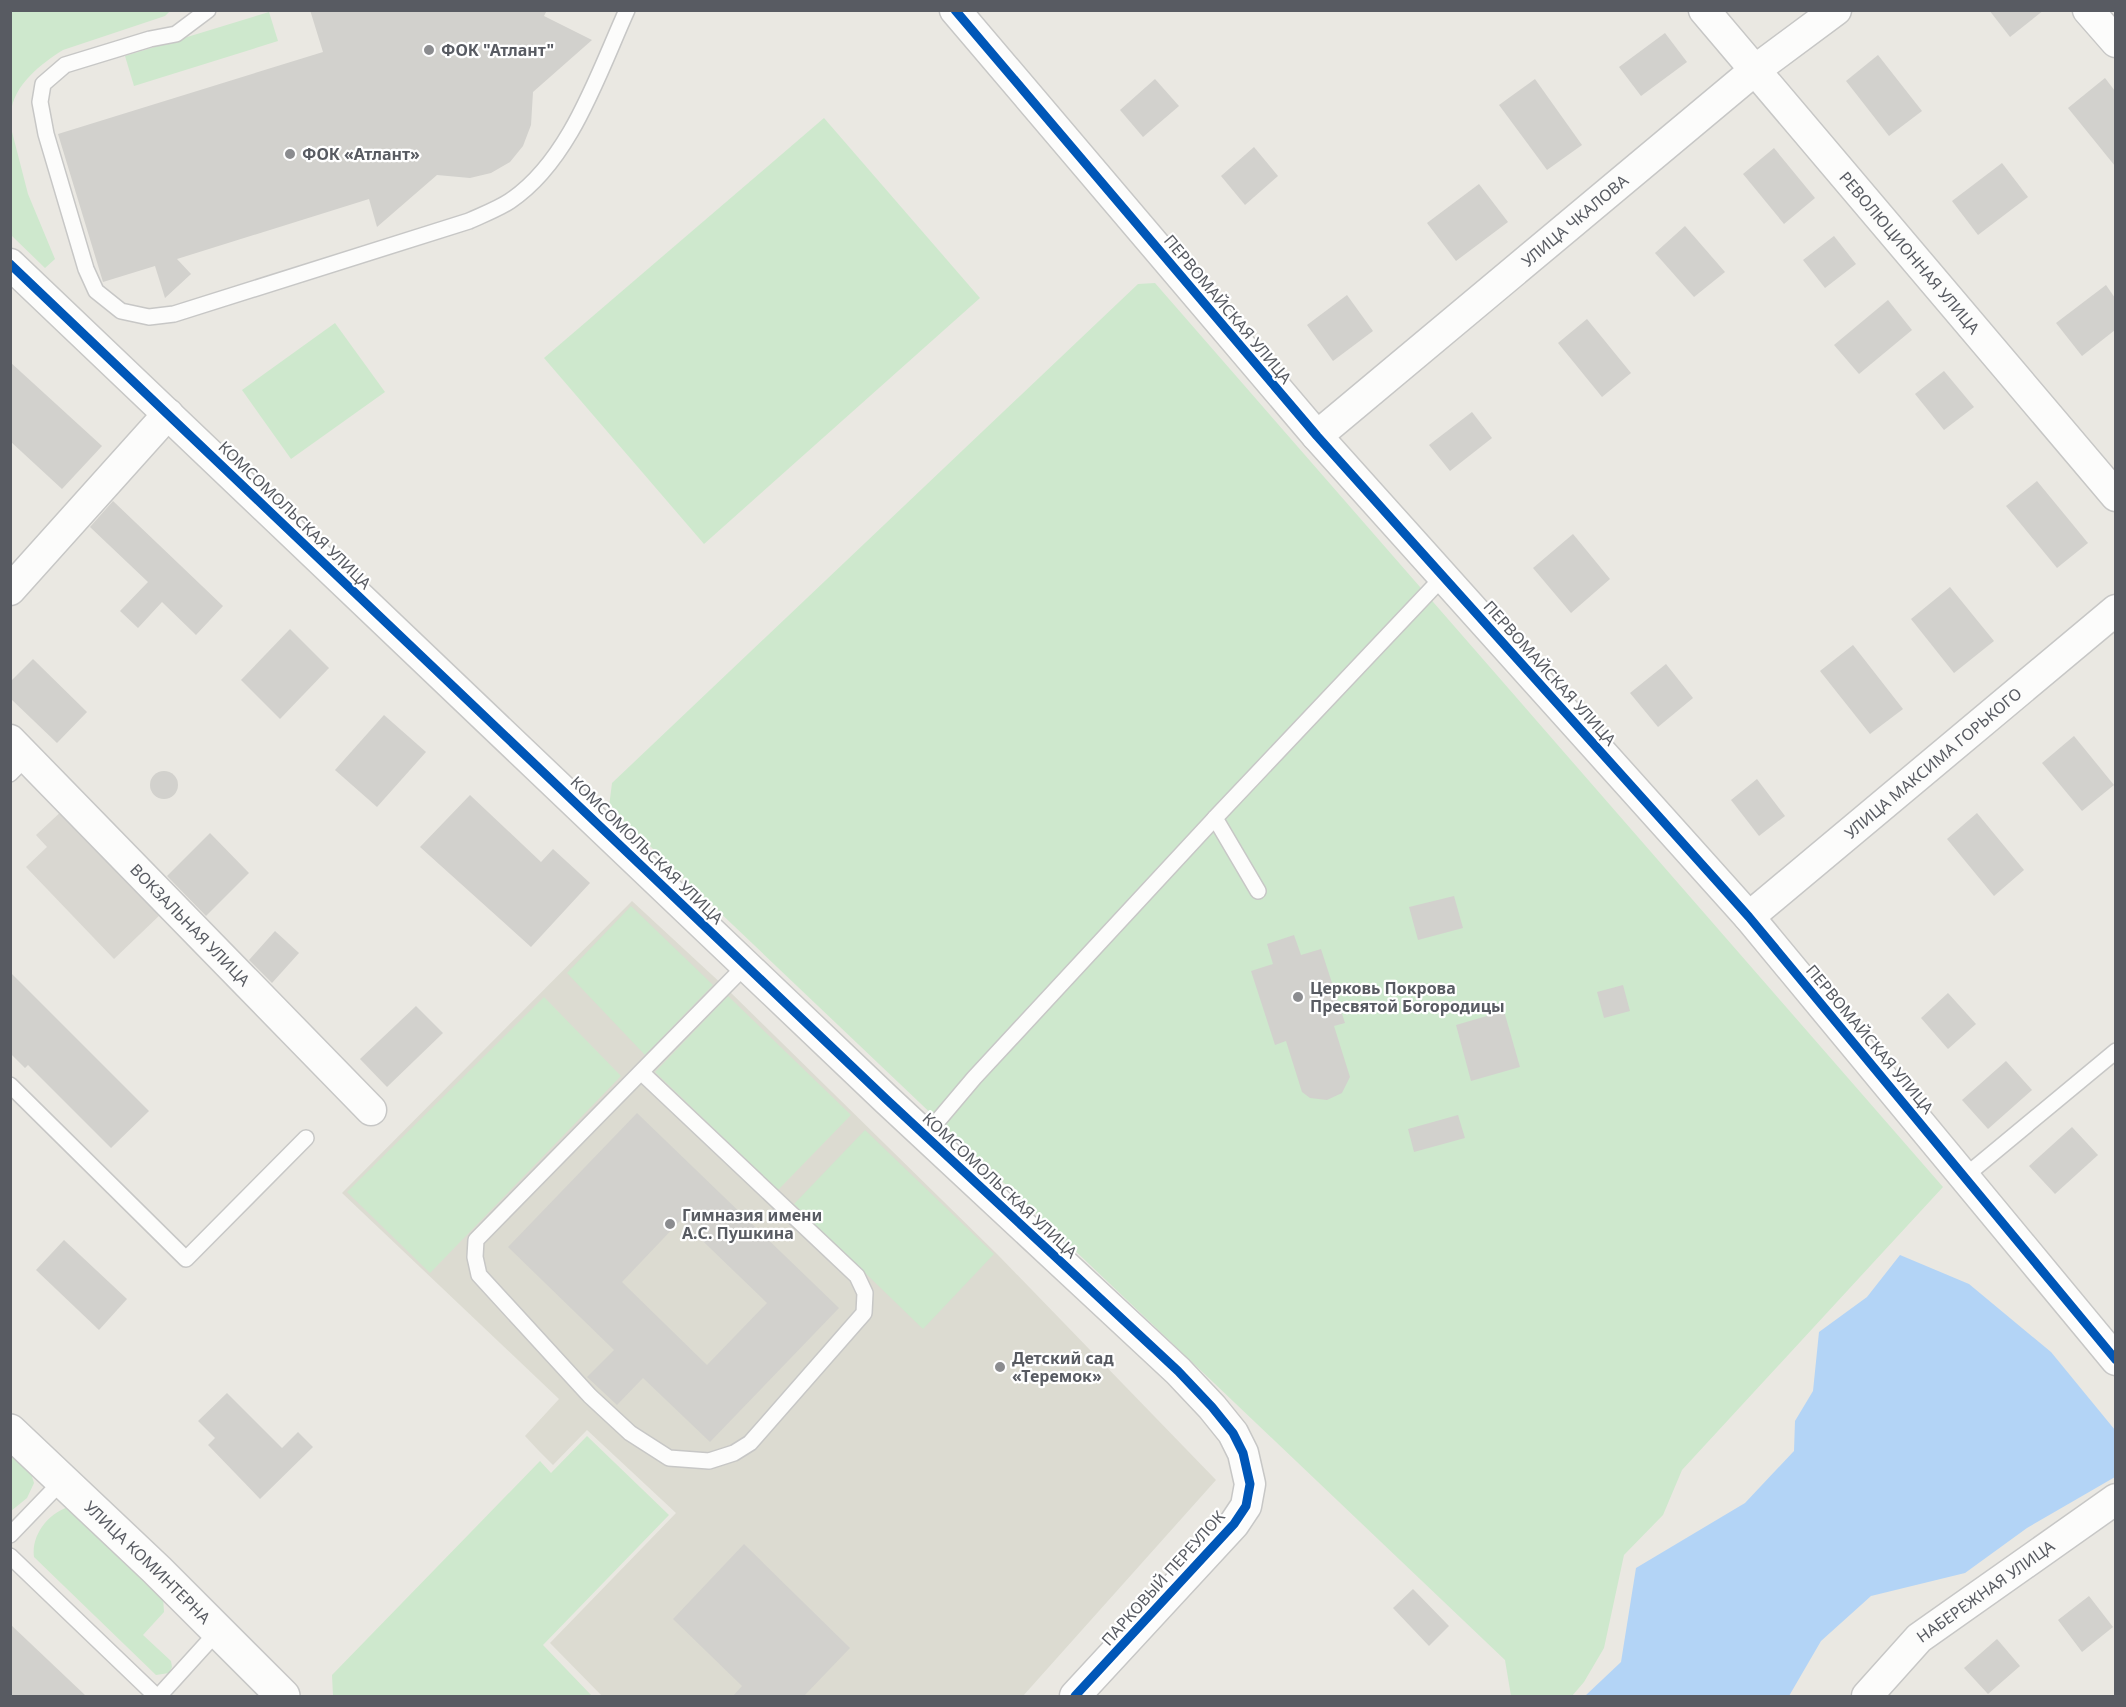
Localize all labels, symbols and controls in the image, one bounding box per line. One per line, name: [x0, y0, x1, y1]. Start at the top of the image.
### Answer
place label: ФОК "Атлант": [441, 39, 554, 61]
marker: ФОК "Атлант": [422, 43, 436, 57]
place label: ФОК «Атлант»: [302, 143, 420, 165]
marker: ФОК «Атлант»: [283, 147, 297, 161]
street label: РЕВОЛЮЦИОННАЯ УЛИЦА: [1834, 167, 1985, 339]
street label: УЛИЦА ЧКАЛОВА: [1517, 169, 1633, 272]
street label: ПЕРВОМАЙСКАЯ УЛИЦА: [1159, 230, 1297, 389]
street label: КОМСОМОЛЬСКАЯ УЛИЦА: [214, 436, 377, 594]
street label: ПЕРВОМАЙСКАЯ УЛИЦА: [1479, 596, 1622, 751]
street label: УЛИЦА МАКСИМА ГОРЬКОГО: [1840, 682, 2026, 844]
street label: КОМСОМОЛЬСКАЯ УЛИЦА: [566, 771, 729, 929]
street label: ВОКЗАЛЬНАЯ УЛИЦА: [125, 859, 256, 991]
street label: ПЕРВОМАЙСКАЯ УЛИЦА: [1801, 960, 1939, 1119]
place label: Церковь Покрова Пресвятой Богородицы: [1310, 977, 1505, 1017]
marker: Церковь Покрова Пресвятой Богородицы: [1291, 990, 1305, 1004]
street label: КОМСОМОЛЬСКАЯ УЛИЦА: [918, 1107, 1083, 1263]
place label: Гимназия имени А.С. Пушкина: [682, 1204, 822, 1244]
marker: Гимназия имени А.С. Пушкина: [663, 1217, 677, 1231]
place label: Детский сад «Теремок»: [1012, 1347, 1114, 1387]
marker: Детский сад «Теремок»: [993, 1360, 1007, 1374]
street label: УЛИЦА КОМИНТЕРНА: [79, 1496, 216, 1629]
street label: ПАРКОВЫЙ ПЕРЕУЛОК: [1096, 1506, 1230, 1650]
street label: НАБЕРЕЖНАЯ УЛИЦА: [1912, 1534, 2059, 1648]

